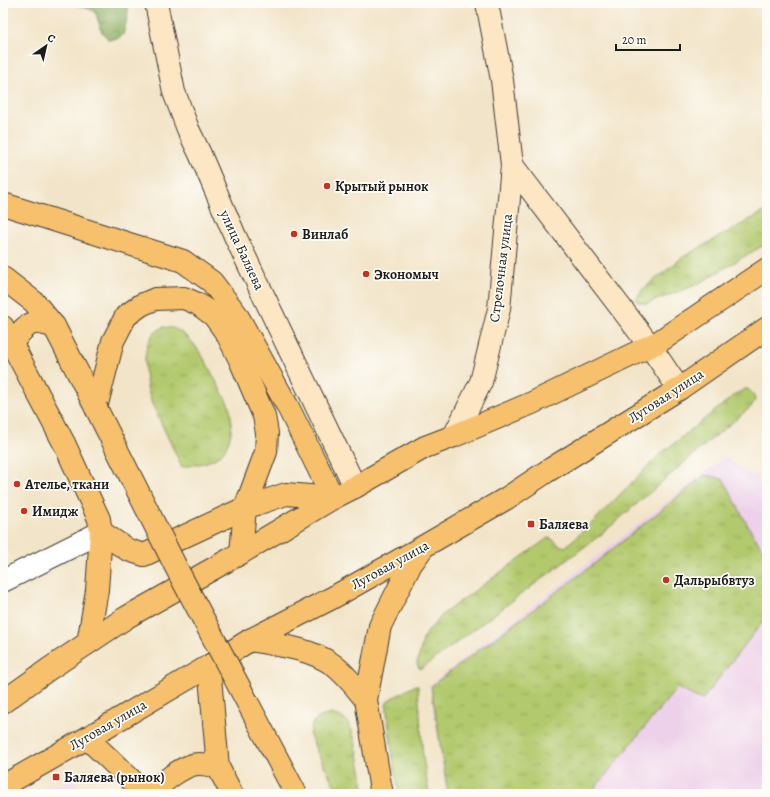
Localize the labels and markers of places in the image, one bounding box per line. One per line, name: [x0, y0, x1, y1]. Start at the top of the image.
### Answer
place label: Крытый рынок: [335, 177, 429, 196]
marker: Крытый рынок: [322, 181, 332, 191]
place label: Винлаб: [302, 225, 348, 244]
marker: Винлаб: [289, 229, 299, 239]
place label: Экономыч: [374, 265, 439, 284]
marker: Экономыч: [361, 269, 371, 279]
place label: Ателье, ткани: [24, 475, 109, 494]
marker: Ателье, ткани: [12, 479, 22, 489]
place label: Имидж: [32, 502, 78, 521]
marker: Имидж: [19, 506, 29, 516]
place label: Баляева: [539, 515, 589, 534]
marker: Баляева: [526, 519, 536, 529]
place label: Дальрыбвтуз: [674, 571, 755, 590]
marker: Дальрыбвтуз: [661, 575, 671, 585]
place label: Баляева (рынок): [64, 768, 165, 787]
marker: Баляева (рынок): [51, 772, 61, 782]

